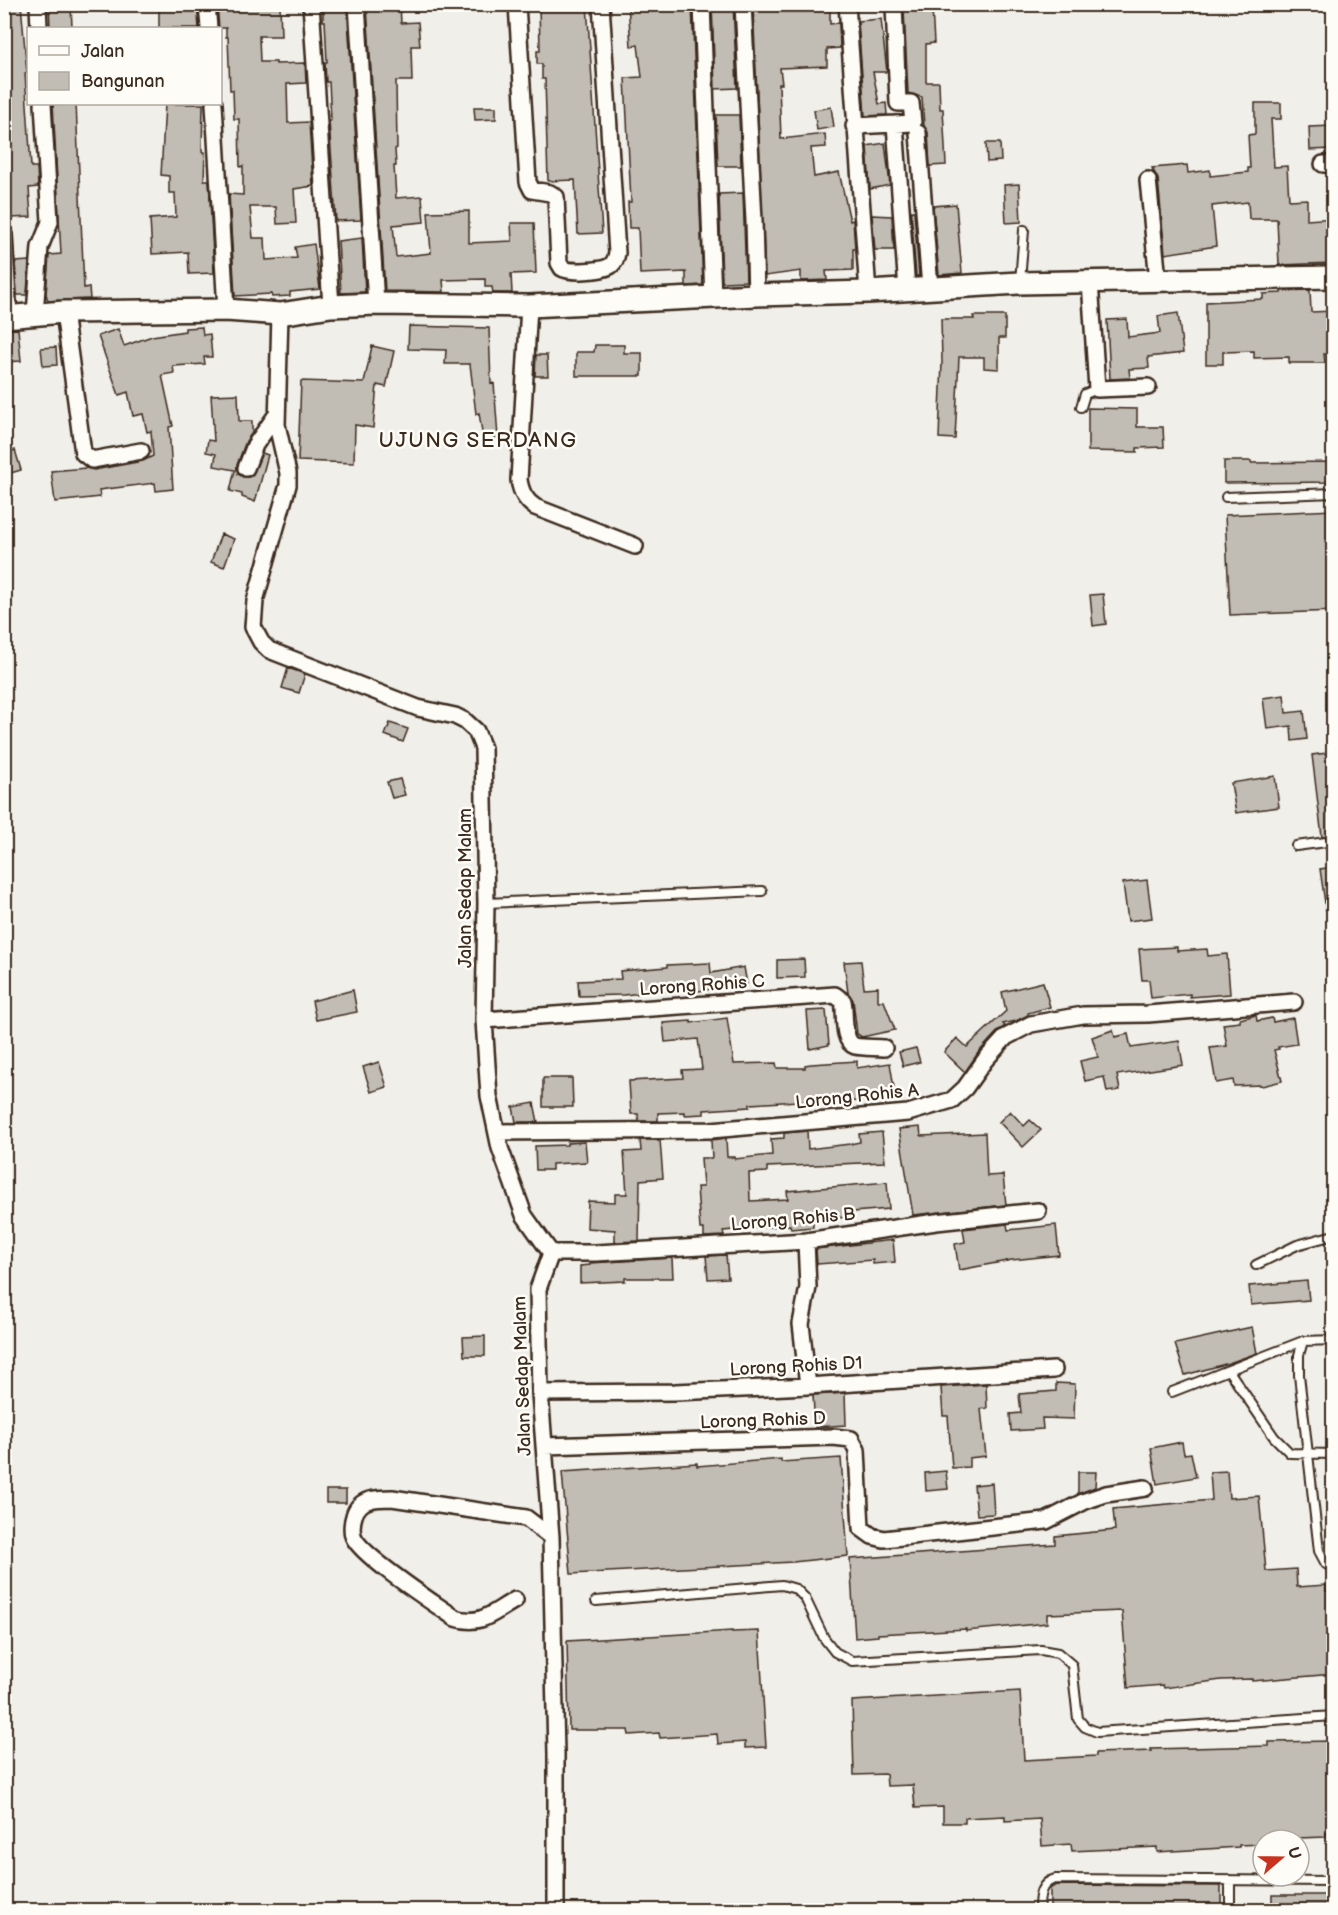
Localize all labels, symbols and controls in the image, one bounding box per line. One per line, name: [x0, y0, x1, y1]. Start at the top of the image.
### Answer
legend: [27, 27, 222, 105]
text: Jalan: [81, 41, 124, 62]
text: Bangunan: [81, 71, 165, 92]
district label: UJUNG SERDANG: [379, 428, 577, 453]
street label: Jalan Sedap Malam: [455, 808, 476, 968]
street label: Lorong Rohis C: [639, 971, 766, 1000]
street label: Lorong Rohis A: [794, 1080, 920, 1113]
street label: Lorong Rohis B: [730, 1204, 856, 1235]
street label: Jalan Sedap Malam: [509, 1296, 536, 1456]
street label: Lorong Rohis D1: [729, 1353, 863, 1380]
street label: Lorong Rohis D: [700, 1408, 826, 1433]
north arrow: [1251, 1828, 1311, 1888]
text: U: [1283, 1845, 1305, 1862]

